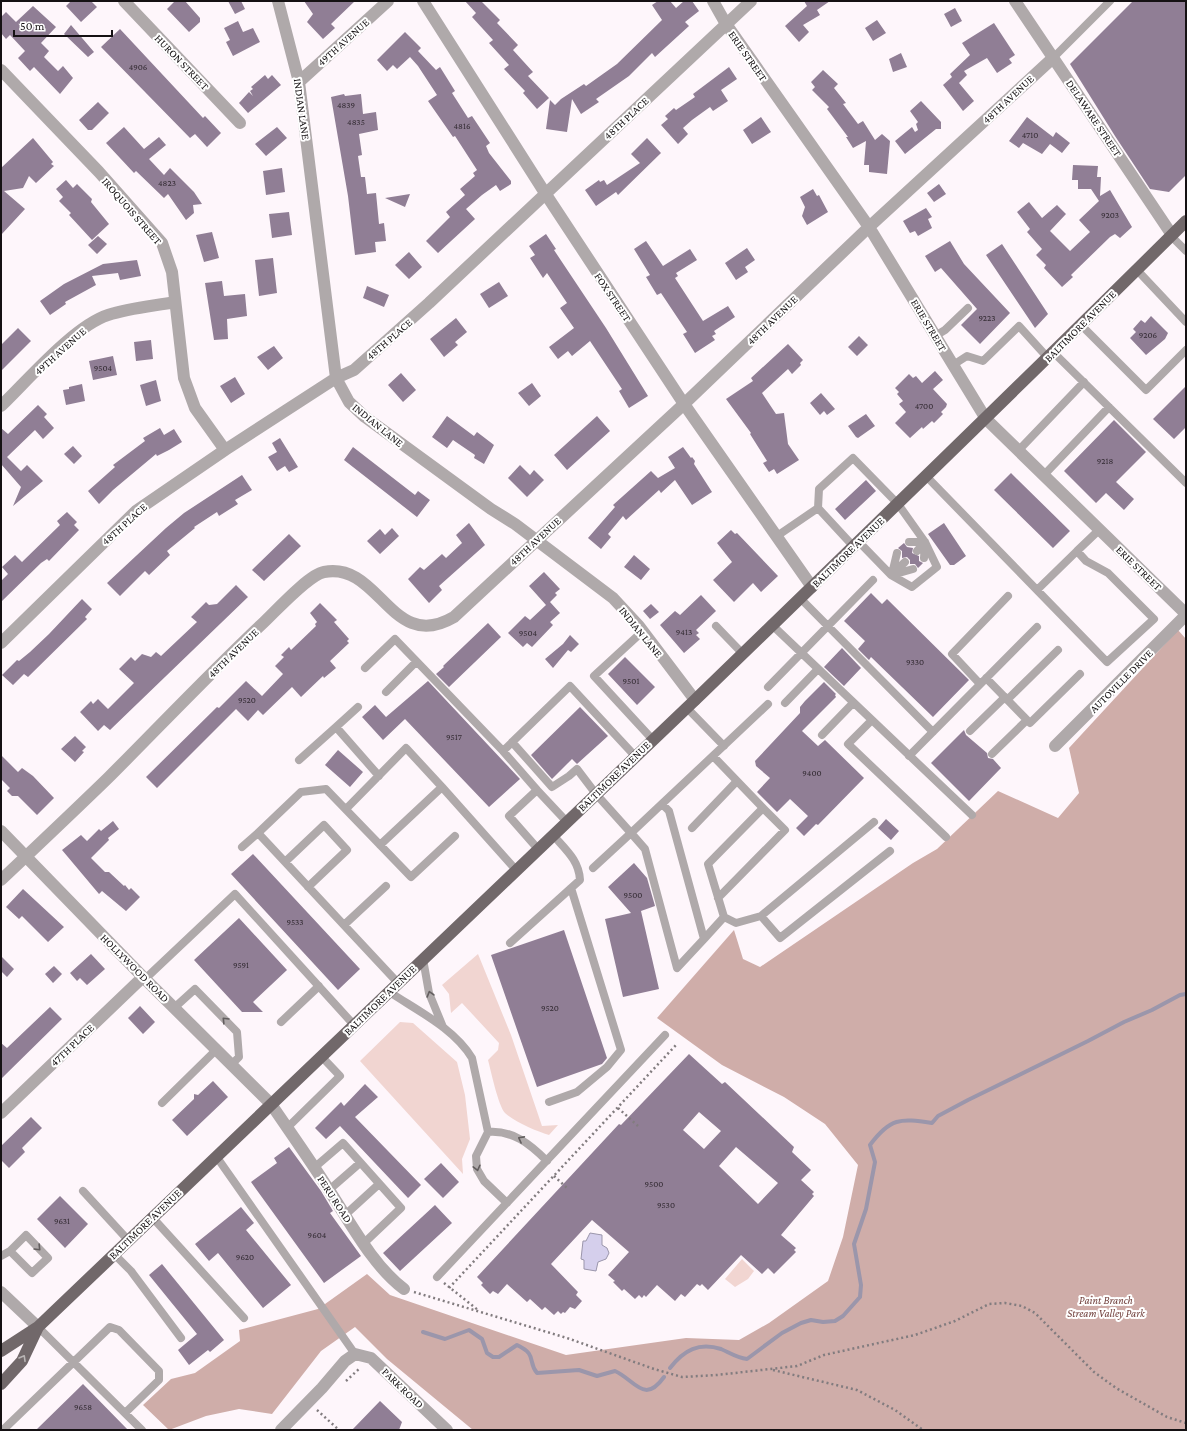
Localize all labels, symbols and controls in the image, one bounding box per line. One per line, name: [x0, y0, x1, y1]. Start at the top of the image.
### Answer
scale bar: [14, 12, 112, 38]
street label: 49TH AVENUE: [315, 16, 371, 68]
text: 50 m: [20, 19, 45, 33]
street label: ERIE STREET: [726, 29, 770, 83]
street label: HURON STREET: [153, 32, 211, 92]
house number: 4906: [129, 62, 148, 72]
street label: 48TH AVENUE: [980, 72, 1036, 126]
street label: DELAWARE STREET: [1064, 77, 1124, 159]
street label: INDIAN LANE: [292, 78, 312, 140]
street label: 48TH PLACE: [601, 94, 651, 142]
house number: 4839: [337, 100, 355, 110]
house number: 4835: [347, 117, 365, 127]
house number: 4816: [454, 121, 471, 131]
house number: 4710: [1022, 130, 1038, 140]
street label: IROQUOIS STREET: [100, 175, 164, 247]
house number: 4823: [158, 178, 176, 188]
house number: 9203: [1101, 210, 1119, 220]
street label: FOX STREET: [592, 270, 634, 324]
street label: BALTIMORE AVENUE: [1042, 288, 1118, 364]
street label: 48TH AVENUE: [744, 293, 800, 347]
street label: ERIE STREET: [909, 297, 949, 353]
house number: 9223: [978, 313, 996, 323]
street label: 48TH PLACE: [364, 316, 414, 362]
street label: 49TH AVENUE: [32, 325, 88, 377]
house number: 9206: [1139, 330, 1158, 340]
house number: 9504: [94, 363, 113, 373]
street label: INDIAN LANE: [350, 401, 406, 449]
house number: 4700: [915, 401, 933, 411]
house number: 9218: [1097, 456, 1113, 466]
street label: 48TH PLACE: [99, 501, 149, 547]
street label: 48TH AVENUE: [507, 514, 563, 568]
street label: BALTIMORE AVENUE: [809, 514, 887, 590]
street label: ERIE STREET: [1114, 543, 1164, 593]
street label: INDIAN LANE: [617, 604, 665, 660]
street label: 48TH AVENUE: [205, 626, 261, 680]
house number: 9413: [676, 627, 692, 637]
house number: 9504: [519, 628, 538, 638]
street label: AUTOVILLE DRIVE: [1087, 647, 1155, 715]
house number: 9330: [906, 657, 924, 667]
house number: 9501: [623, 676, 639, 686]
house number: 9520: [238, 695, 256, 705]
house number: 9517: [446, 732, 462, 742]
street label: BALTIMORE AVENUE: [575, 738, 653, 814]
house number: 9400: [802, 768, 822, 778]
house number: 9500: [624, 890, 642, 900]
house number: 9533: [286, 917, 304, 927]
street label: HOLLYWOOD ROAD: [98, 931, 172, 1005]
house number: 9591: [233, 960, 249, 970]
street label: BALTIMORE AVENUE: [341, 962, 419, 1038]
one-way arrow: [426, 991, 435, 998]
house number: 9520: [541, 1003, 559, 1013]
one-way arrow: [222, 1017, 230, 1025]
street label: 47TH PLACE: [48, 1021, 96, 1069]
one-way arrow: [517, 1137, 525, 1144]
one-way arrow: [473, 1165, 481, 1172]
street label: PERU ROAD: [315, 1173, 355, 1225]
house number: 9500: [645, 1179, 663, 1189]
street label: BALTIMORE AVENUE: [106, 1186, 184, 1262]
house number: 9530: [657, 1200, 675, 1210]
house number: 9631: [54, 1216, 70, 1226]
house number: 9604: [308, 1230, 327, 1240]
one-way arrow: [33, 1243, 41, 1251]
house number: 9620: [236, 1252, 254, 1262]
park label: Paint Branch Stream Valley Park: [1067, 1294, 1146, 1320]
one-way arrow: [19, 1355, 26, 1362]
street label: PARK ROAD: [380, 1365, 426, 1411]
house number: 9658: [74, 1402, 92, 1412]

